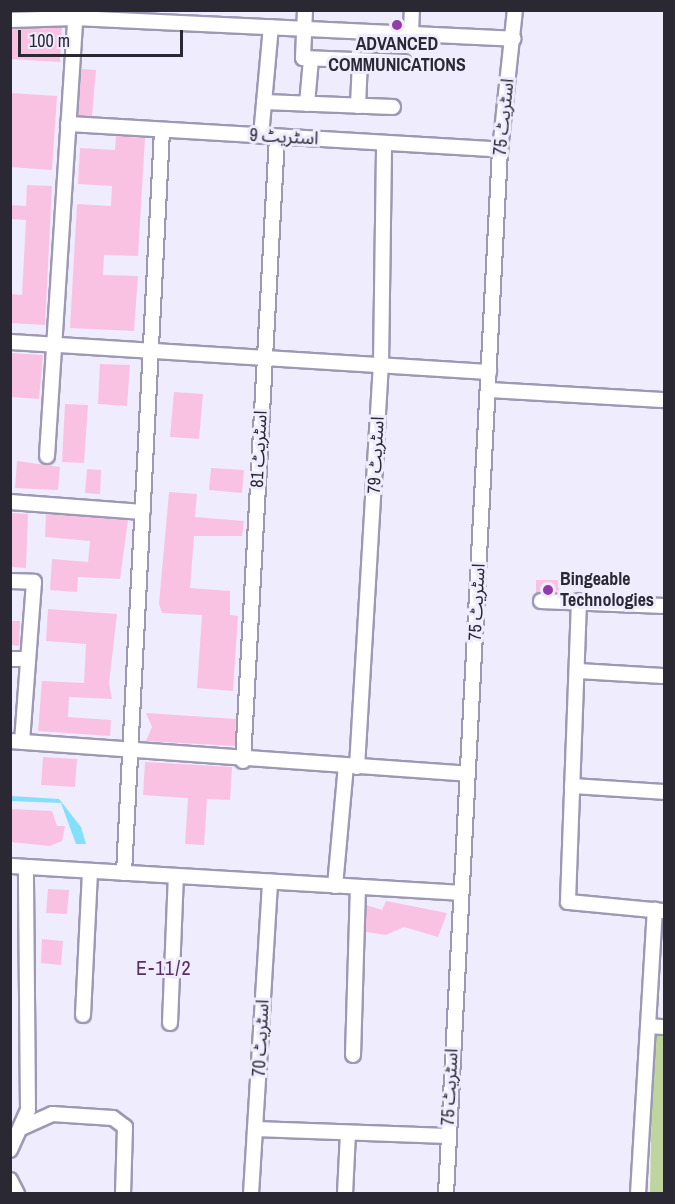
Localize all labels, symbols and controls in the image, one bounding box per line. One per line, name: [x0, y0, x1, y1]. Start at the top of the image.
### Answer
scale bar: [21, 18, 186, 56]
marker: ADVANCED COMMUNICATIONS: [390, 18, 404, 32]
text: 100 m: [29, 28, 70, 53]
place label: ADVANCED COMMUNICATIONS: [328, 34, 466, 76]
street label: اسٹریٹ 75: [489, 77, 519, 157]
street label: اسٹریٹ 9: [249, 124, 319, 150]
street label: اسٹریٹ 81: [246, 410, 272, 488]
street label: اسٹریٹ 79: [363, 416, 389, 494]
street label: اسٹریٹ 75: [464, 563, 490, 641]
place label: Bingeable Technologies: [560, 569, 654, 612]
marker: Bingeable Technologies: [541, 583, 555, 597]
district label: E-11/2: [136, 955, 192, 979]
street label: اسٹریٹ 70: [248, 999, 274, 1077]
street label: اسٹریٹ 75: [437, 1048, 463, 1126]

